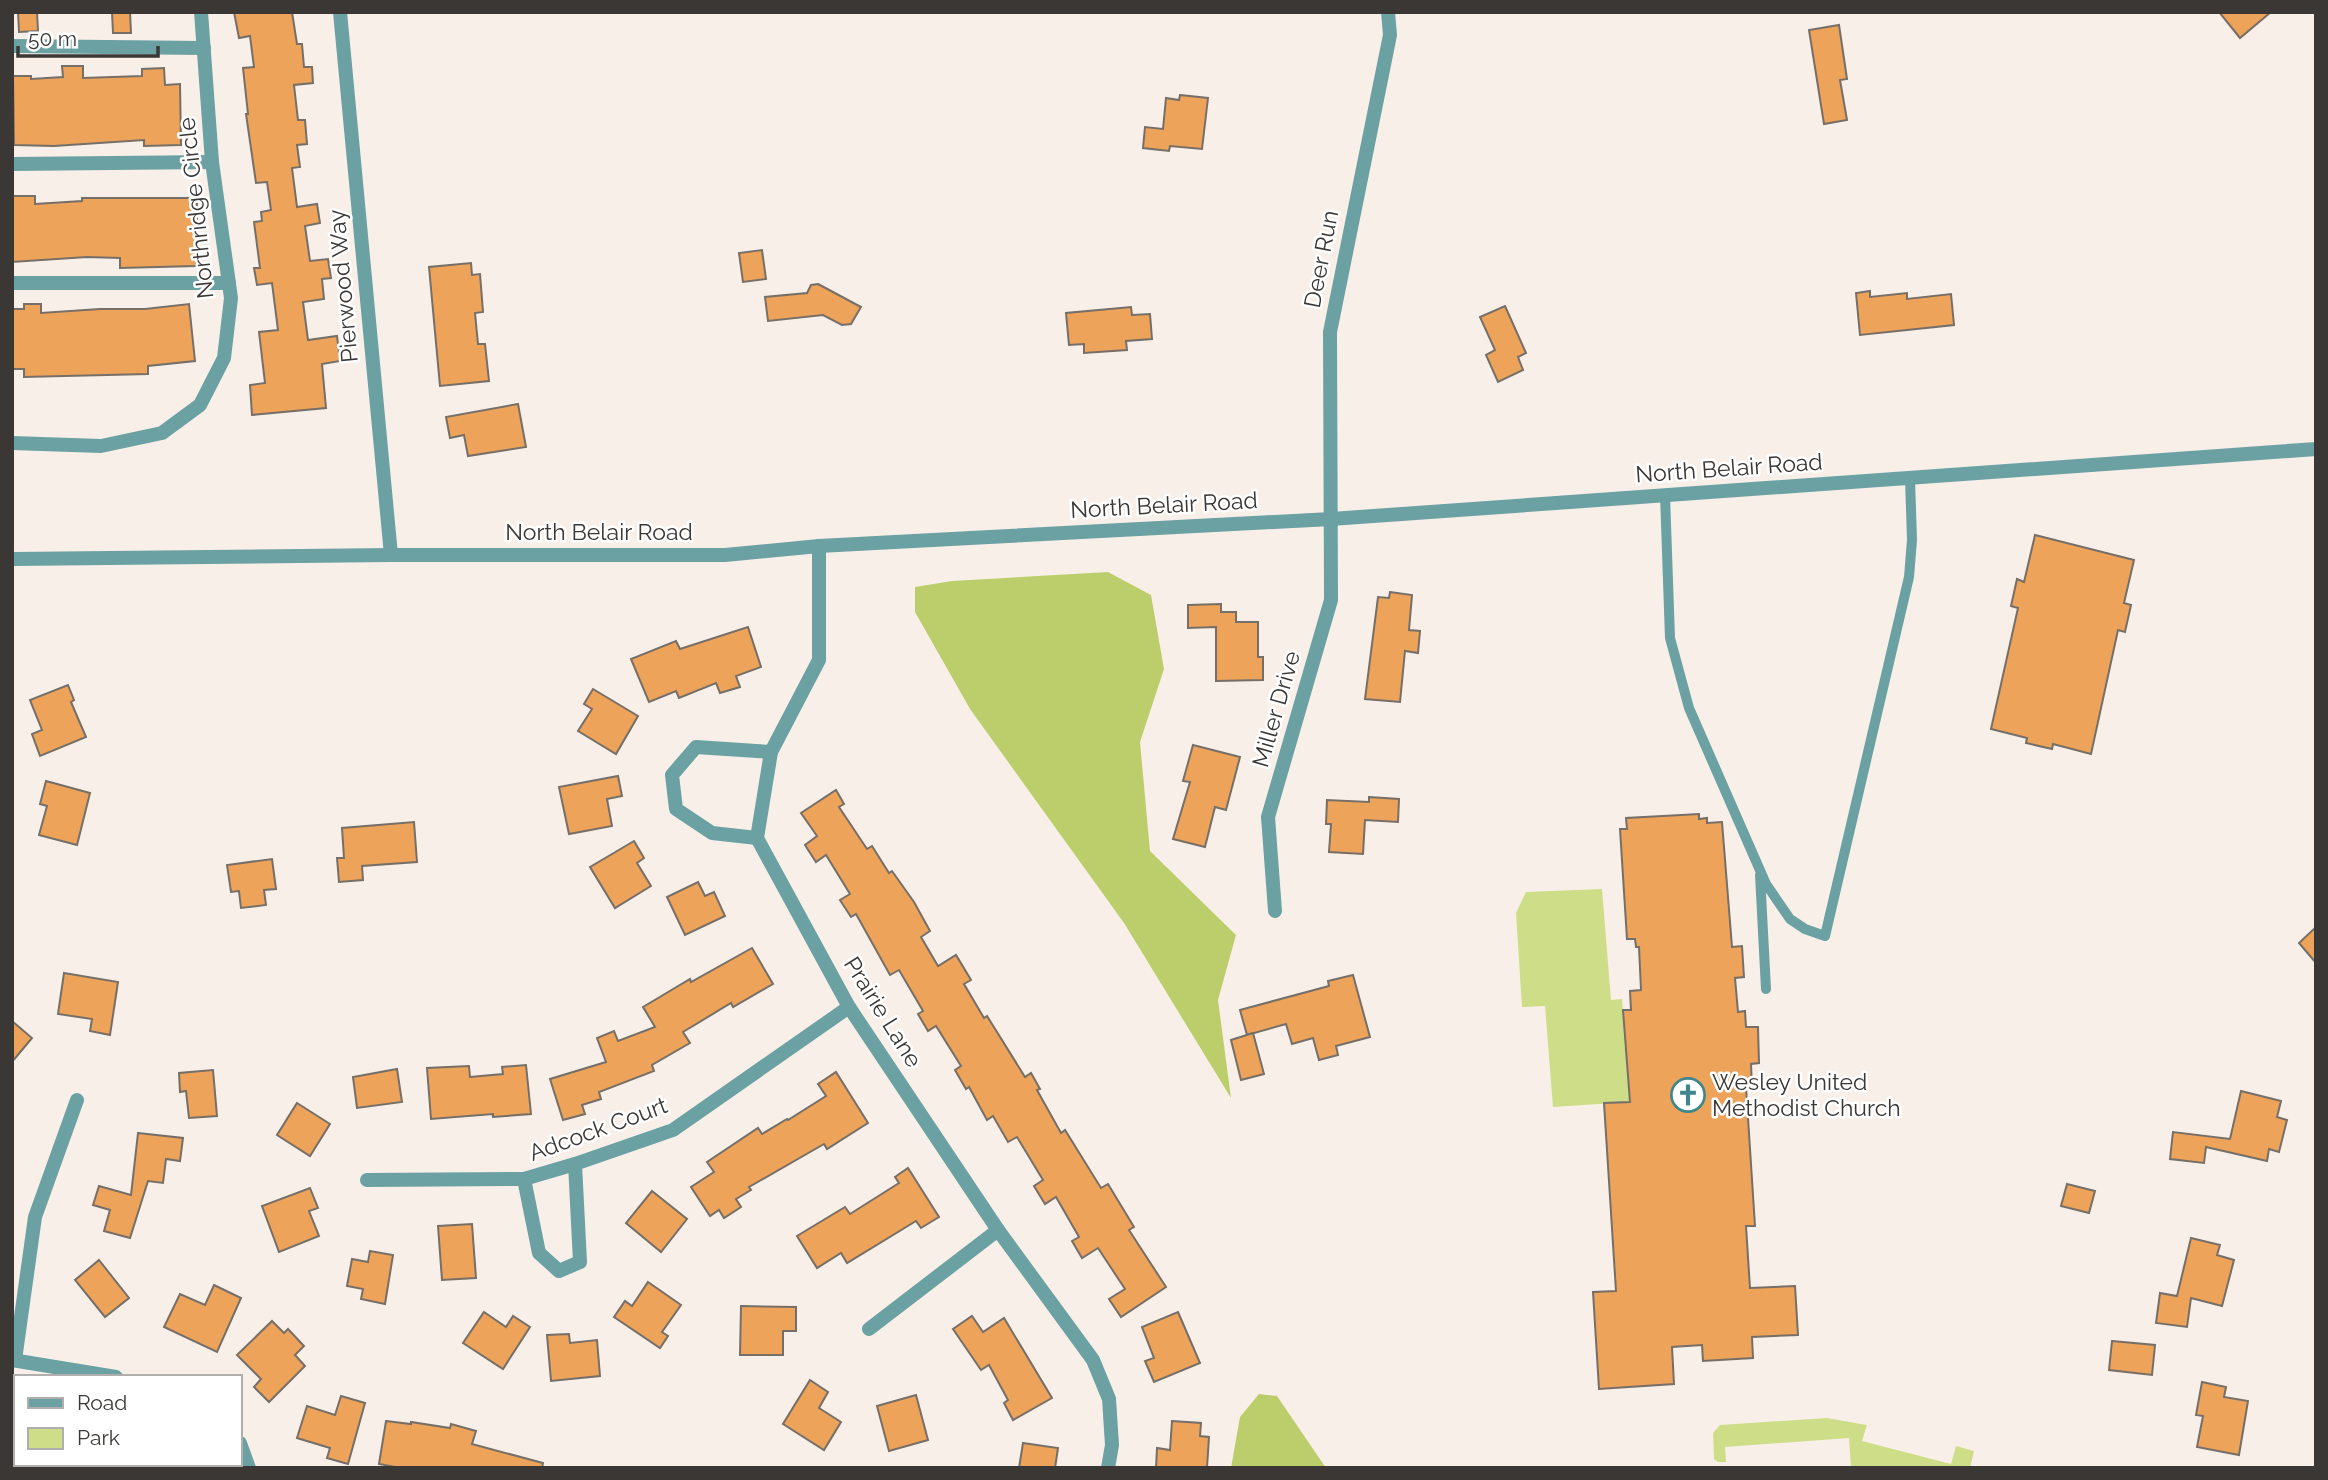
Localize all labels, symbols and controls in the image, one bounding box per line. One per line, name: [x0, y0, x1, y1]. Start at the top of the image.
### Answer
scale bar: [18, 14, 158, 58]
text: 50 m: [28, 26, 77, 51]
street label: Northridge Circle: [173, 116, 218, 300]
street label: Pierwood Way: [322, 208, 363, 364]
street label: Deer Run: [1298, 208, 1343, 310]
street label: North Belair Road: [1635, 447, 1823, 488]
street label: North Belair Road: [1070, 486, 1258, 523]
street label: North Belair Road: [505, 518, 693, 545]
street label: Miller Drive: [1246, 648, 1305, 770]
street label: Prairie Lane: [839, 951, 928, 1072]
place label: Wesley United Methodist Church: [1712, 1068, 1901, 1121]
church icon: Wesley United Methodist Church: [1669, 1076, 1707, 1114]
street label: Adcock Court: [525, 1091, 671, 1166]
legend: [14, 1375, 242, 1466]
text: Road: [77, 1390, 127, 1415]
text: Park: [77, 1425, 120, 1450]

